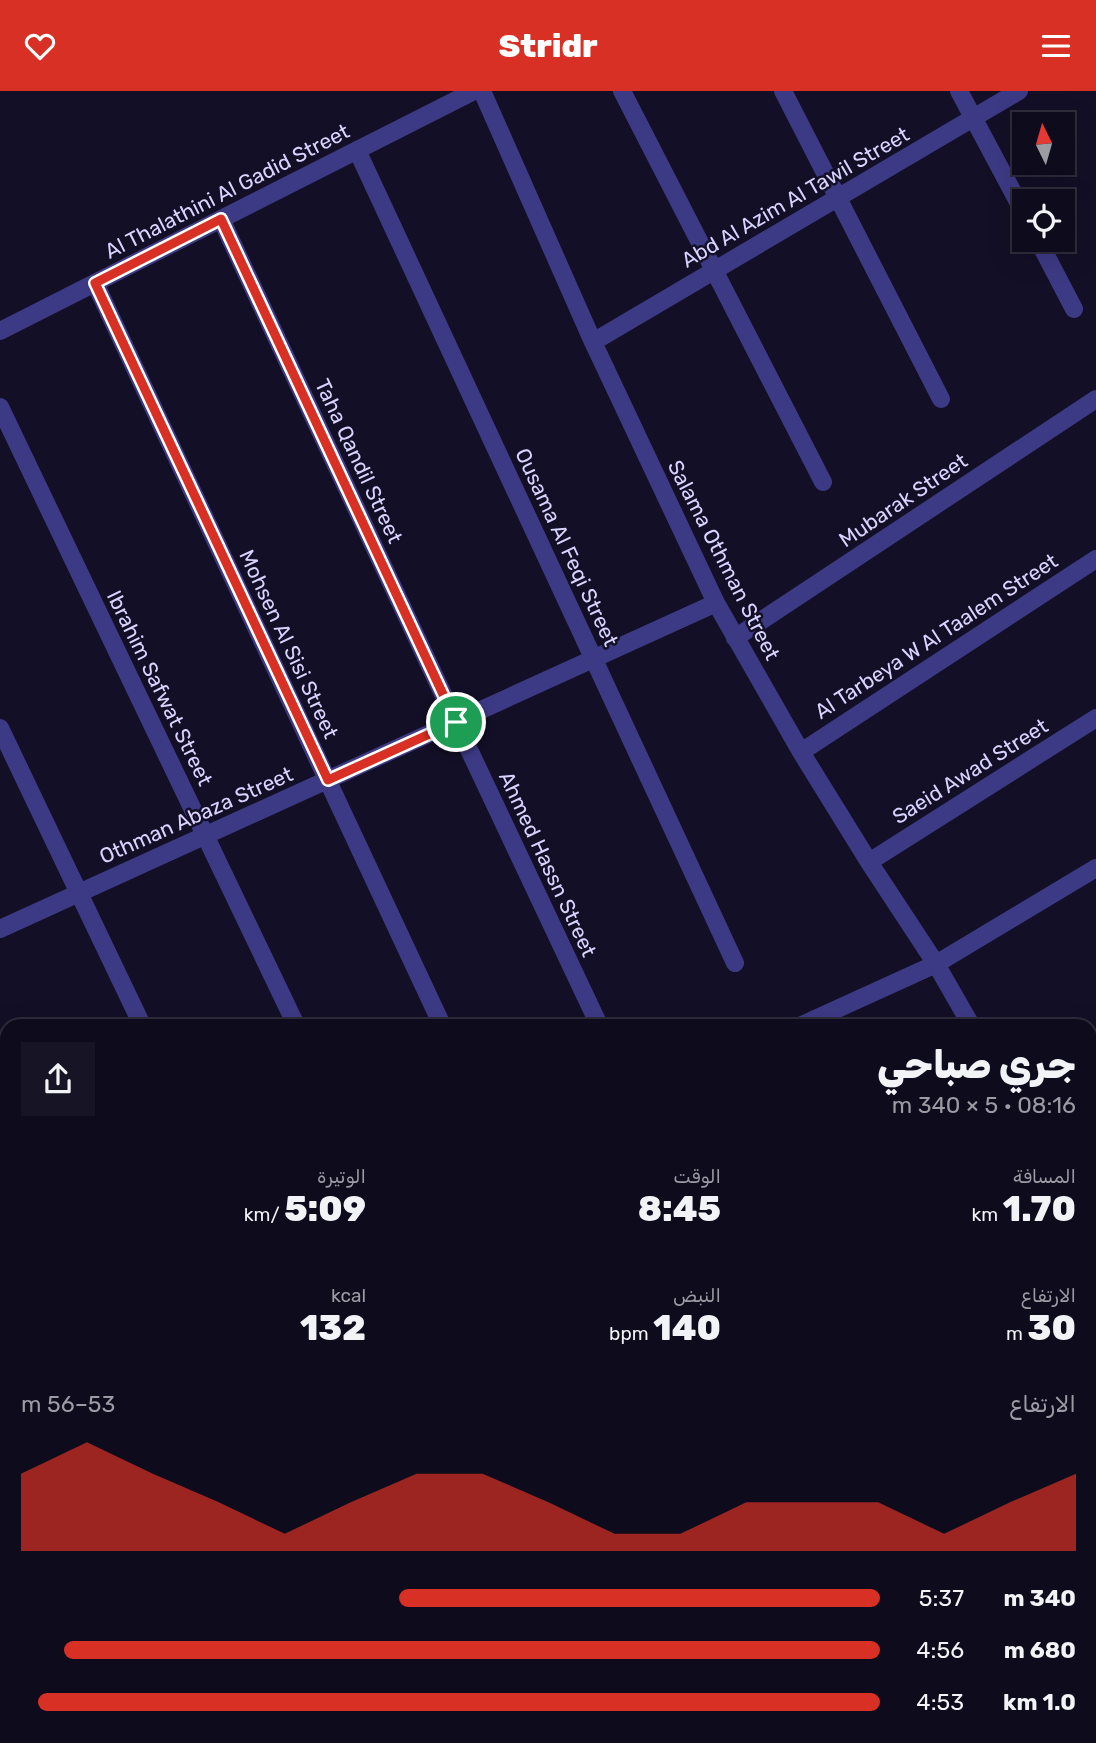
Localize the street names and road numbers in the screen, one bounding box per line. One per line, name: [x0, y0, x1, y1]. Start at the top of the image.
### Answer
street label: Al Thalathini Al Gadid Street: [101, 118, 353, 264]
street label: Abd Al Azim Al Tawil Street: [677, 121, 913, 273]
street label: Taha Qandil Street: [310, 375, 408, 547]
street label: Ousama Al Feqi Street: [510, 444, 624, 650]
street label: Mubarak Street: [834, 448, 972, 552]
street label: Salama Othman Street: [663, 456, 785, 664]
street label: Mohsen Al Sisi Street: [234, 546, 344, 742]
street label: Al Tarbeya W Al Taalem Street: [810, 548, 1062, 724]
street label: Ibrahim Safwat Street: [102, 586, 218, 790]
street label: Saeid Awad Street: [888, 713, 1052, 829]
street label: Othman Abaza Street: [95, 761, 297, 869]
street label: Ahmed Hassn Street: [494, 767, 602, 961]

